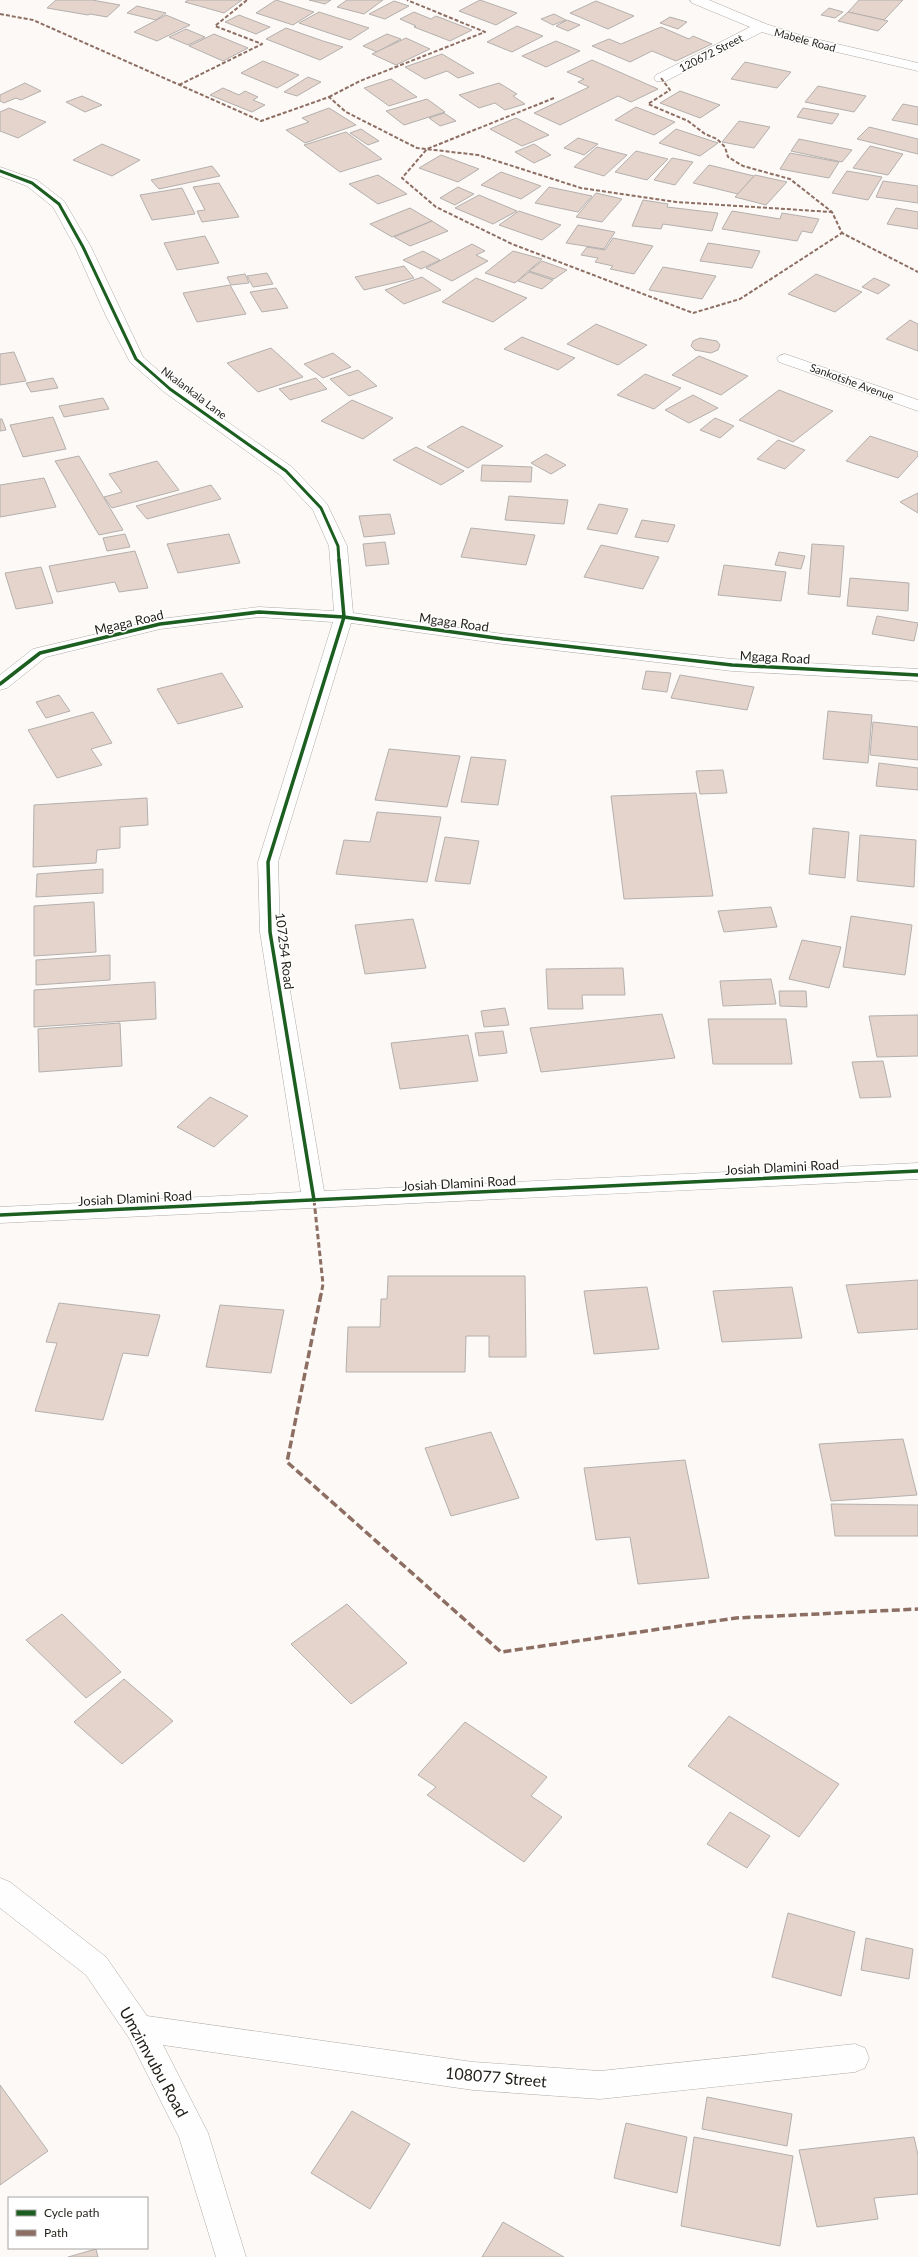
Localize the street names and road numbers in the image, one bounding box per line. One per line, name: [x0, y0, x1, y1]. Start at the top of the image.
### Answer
street label: Mabele Road: [773, 25, 837, 54]
street label: 120672 Street: [677, 31, 745, 74]
street label: Sankotshe Avenue: [808, 360, 896, 403]
street label: Nkalankala Lane: [159, 364, 230, 422]
street label: Mgaga Road: [93, 606, 165, 638]
street label: Mgaga Road: [418, 609, 490, 635]
street label: Mgaga Road: [739, 647, 811, 667]
street label: 107254 Road: [272, 912, 298, 990]
street label: Josiah Dlamini Road: [725, 1156, 839, 1178]
street label: Josiah Dlamini Road: [402, 1172, 516, 1194]
street label: Josiah Dlamini Road: [78, 1187, 192, 1209]
street label: Umzimvubu Road: [116, 2003, 193, 2120]
street label: 108077 Street: [444, 2063, 548, 2090]

